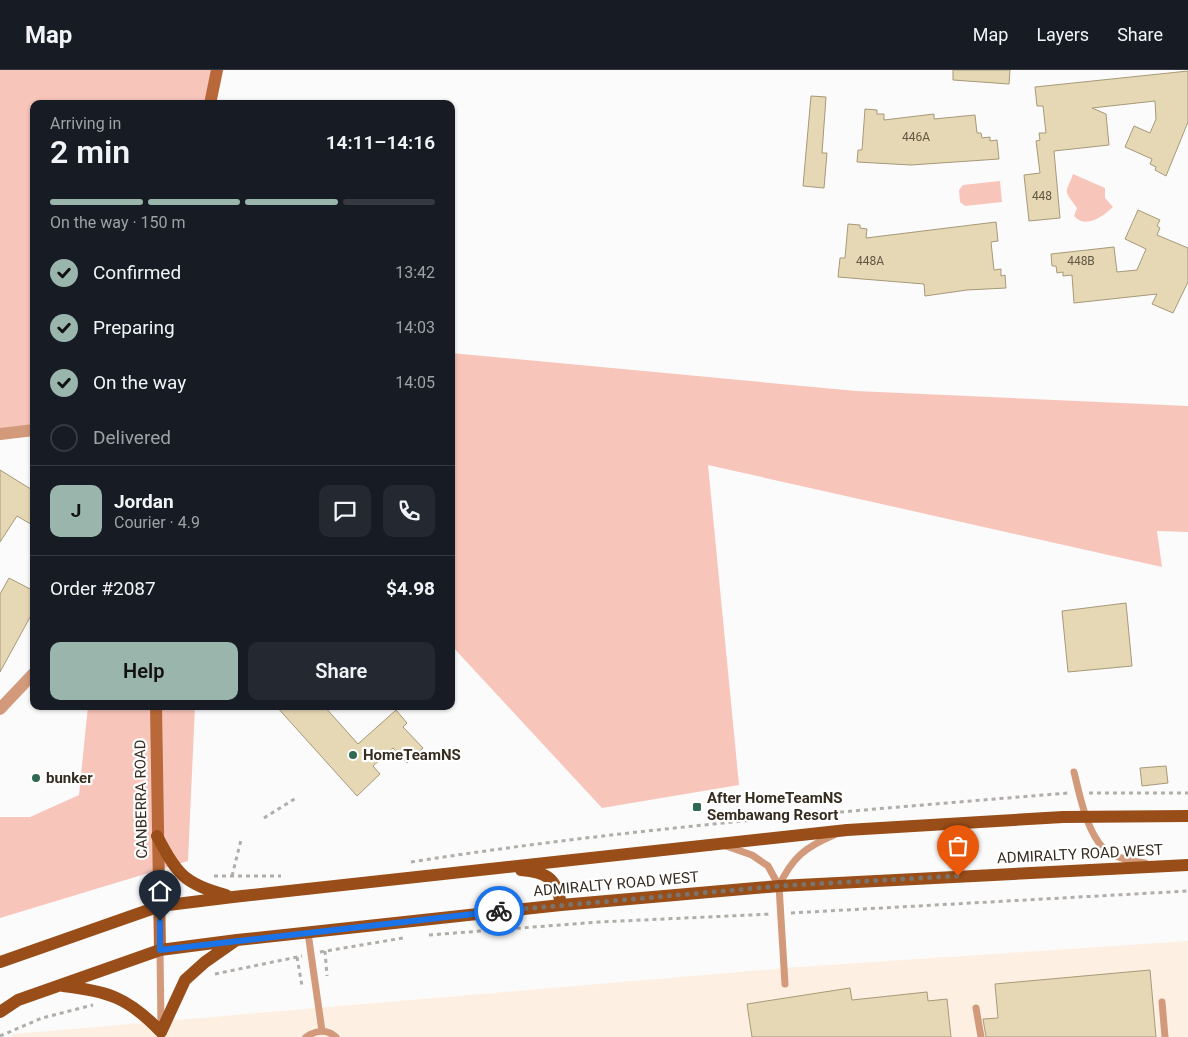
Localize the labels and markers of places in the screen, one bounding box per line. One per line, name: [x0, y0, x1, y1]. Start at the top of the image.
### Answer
place label: HomeTeamNS: [363, 746, 461, 764]
marker: HomeTeamNS: [347, 749, 359, 761]
place label: bunker: [46, 769, 93, 787]
marker: bunker: [30, 772, 42, 784]
place label: After HomeTeamNS Sembawang Resort: [707, 789, 843, 824]
marker: After HomeTeamNS Sembawang Resort: [691, 801, 703, 813]
pin: [937, 825, 979, 876]
pin: [139, 870, 181, 921]

